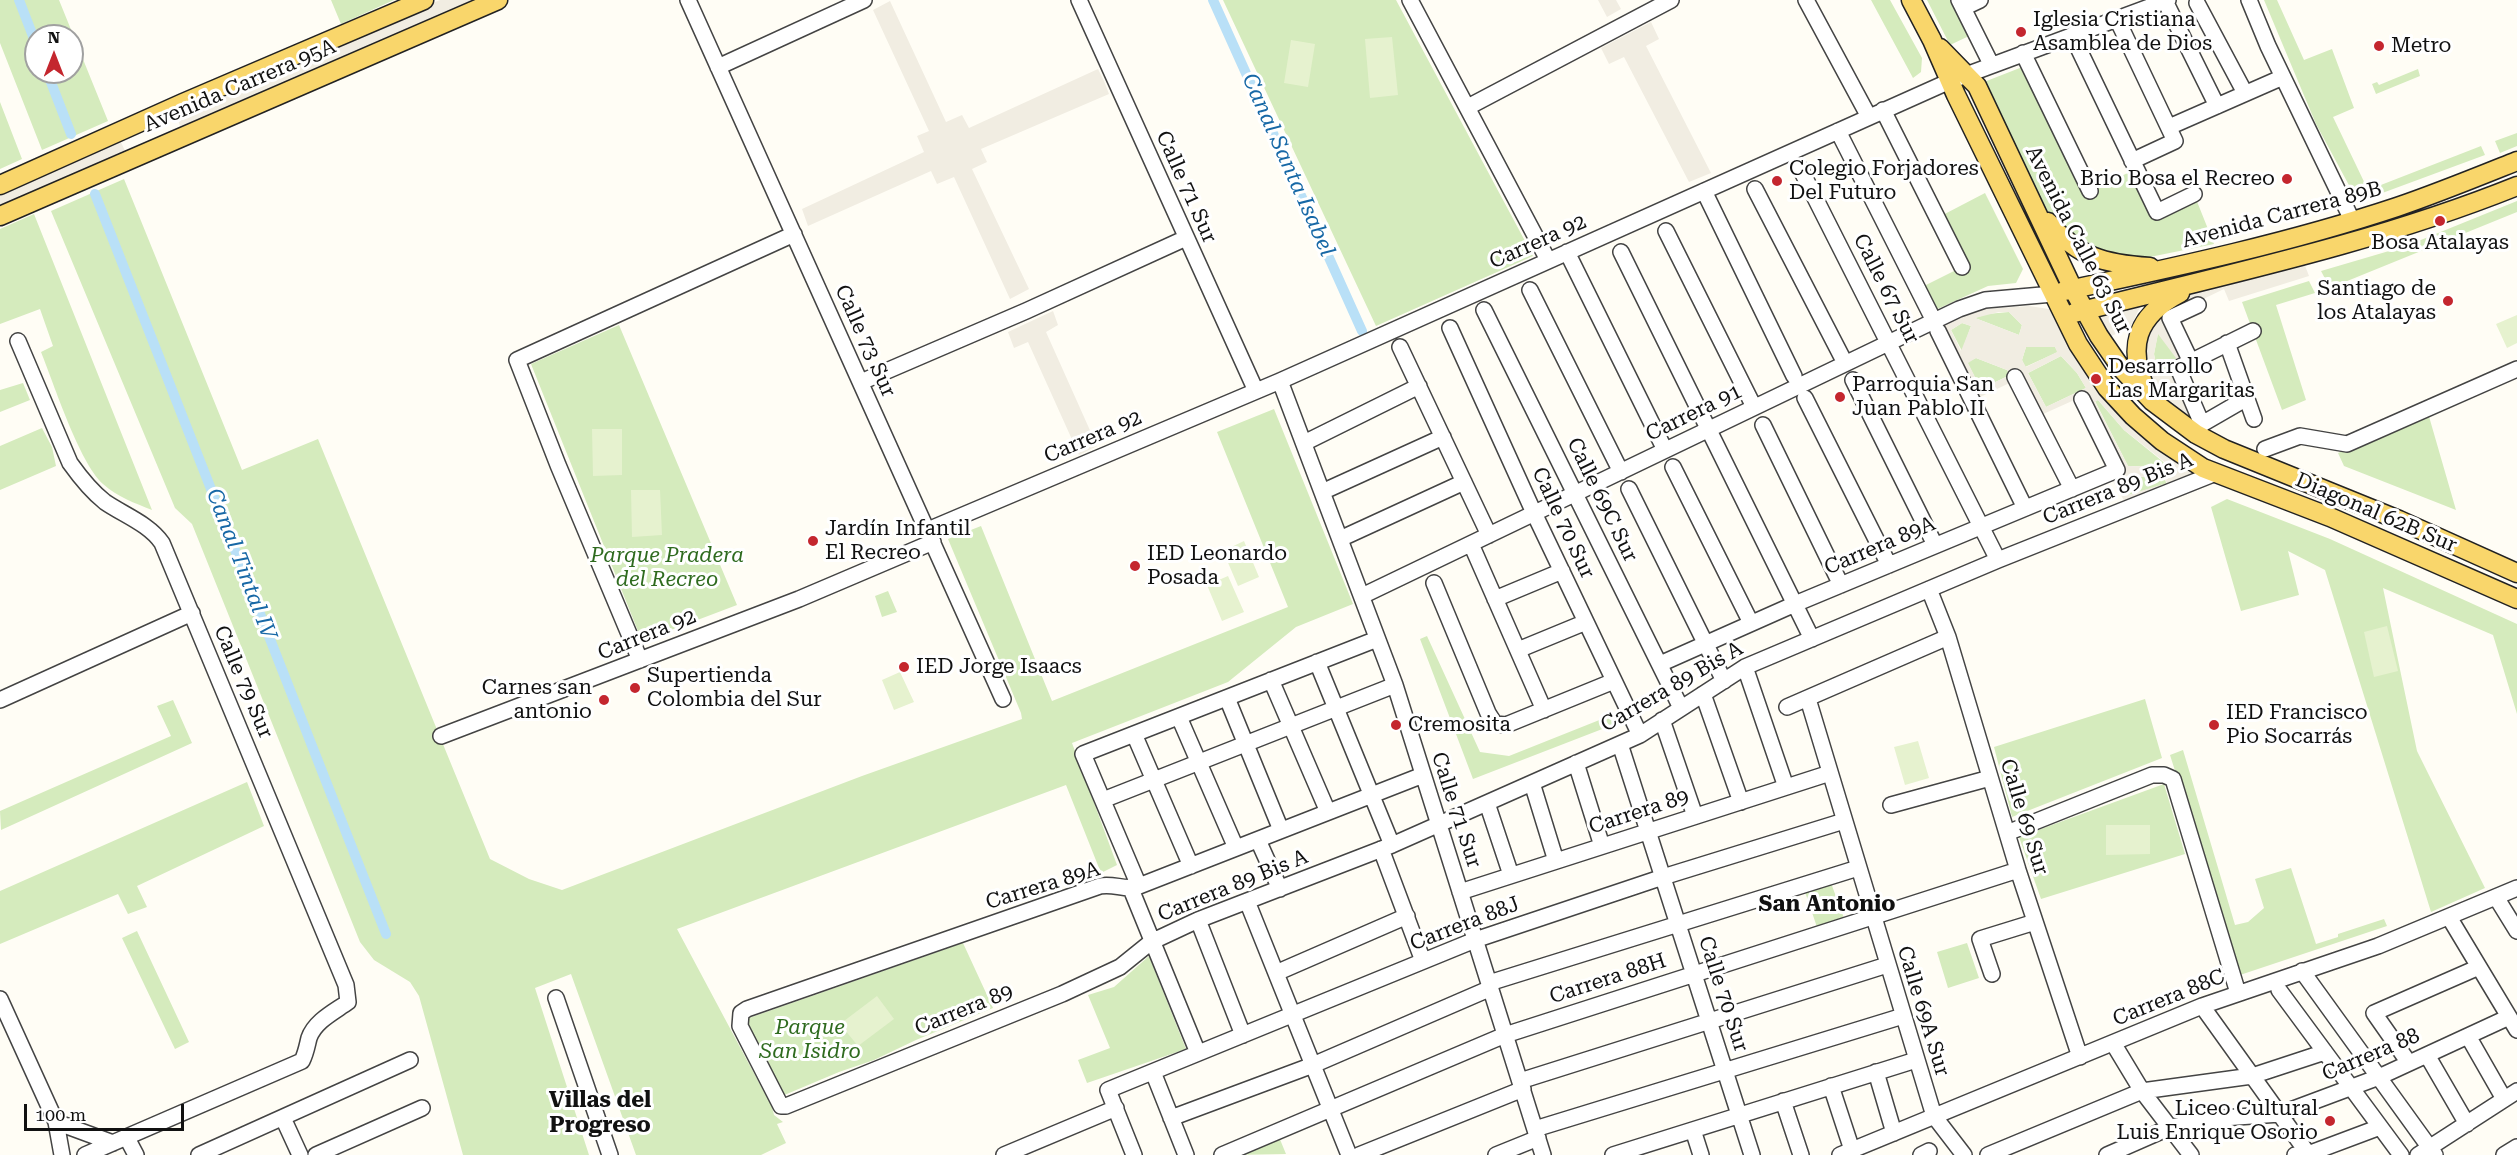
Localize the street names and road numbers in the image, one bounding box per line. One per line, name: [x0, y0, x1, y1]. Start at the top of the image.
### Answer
street label: Avenida Carrera 95A: [140, 34, 340, 138]
street label: Calle 71 Sur: [1150, 127, 1222, 247]
street label: Avenida Calle 63 Sur: [2020, 142, 2136, 338]
street label: Avenida Carrera 89B: [2180, 176, 2384, 254]
street label: Carrera 92: [1486, 209, 1590, 275]
street label: Calle 67 Sur: [1848, 230, 1924, 348]
street label: Calle 73 Sur: [829, 281, 901, 401]
street label: Carrera 91: [1642, 379, 1746, 447]
street label: Carrera 92: [1040, 405, 1146, 469]
street label: Calle 69C Sur: [1561, 434, 1643, 566]
street label: Carrera 89 Bis A: [2039, 447, 2197, 531]
street label: Calle 70 Sur: [1526, 463, 1600, 583]
street label: Diagonal 62B Sur: [2291, 468, 2461, 558]
street label: Carrera 89A: [1821, 511, 1939, 581]
street label: Carrera 92: [594, 604, 700, 666]
street label: Calle 79 Sur: [208, 622, 278, 742]
street label: Carrera 89 Bis A: [1597, 636, 1747, 738]
street label: Calle 71 Sur: [1425, 749, 1487, 871]
street label: Calle 69 Sur: [1994, 756, 2054, 878]
street label: Carrera 89: [1586, 784, 1692, 840]
street label: Carrera 89 Bis A: [1154, 844, 1312, 928]
street label: Carrera 89A: [983, 857, 1103, 915]
street label: Carrera 88J: [1407, 892, 1523, 956]
street label: Calle 70 Sur: [1692, 933, 1754, 1055]
street label: Calle 69A Sur: [1891, 943, 1955, 1079]
street label: Carrera 88H: [1546, 948, 1670, 1010]
street label: Carrera 88C: [2109, 964, 2229, 1032]
street label: Carrera 89: [911, 979, 1017, 1041]
street label: Carrera 88: [2318, 1023, 2424, 1087]

